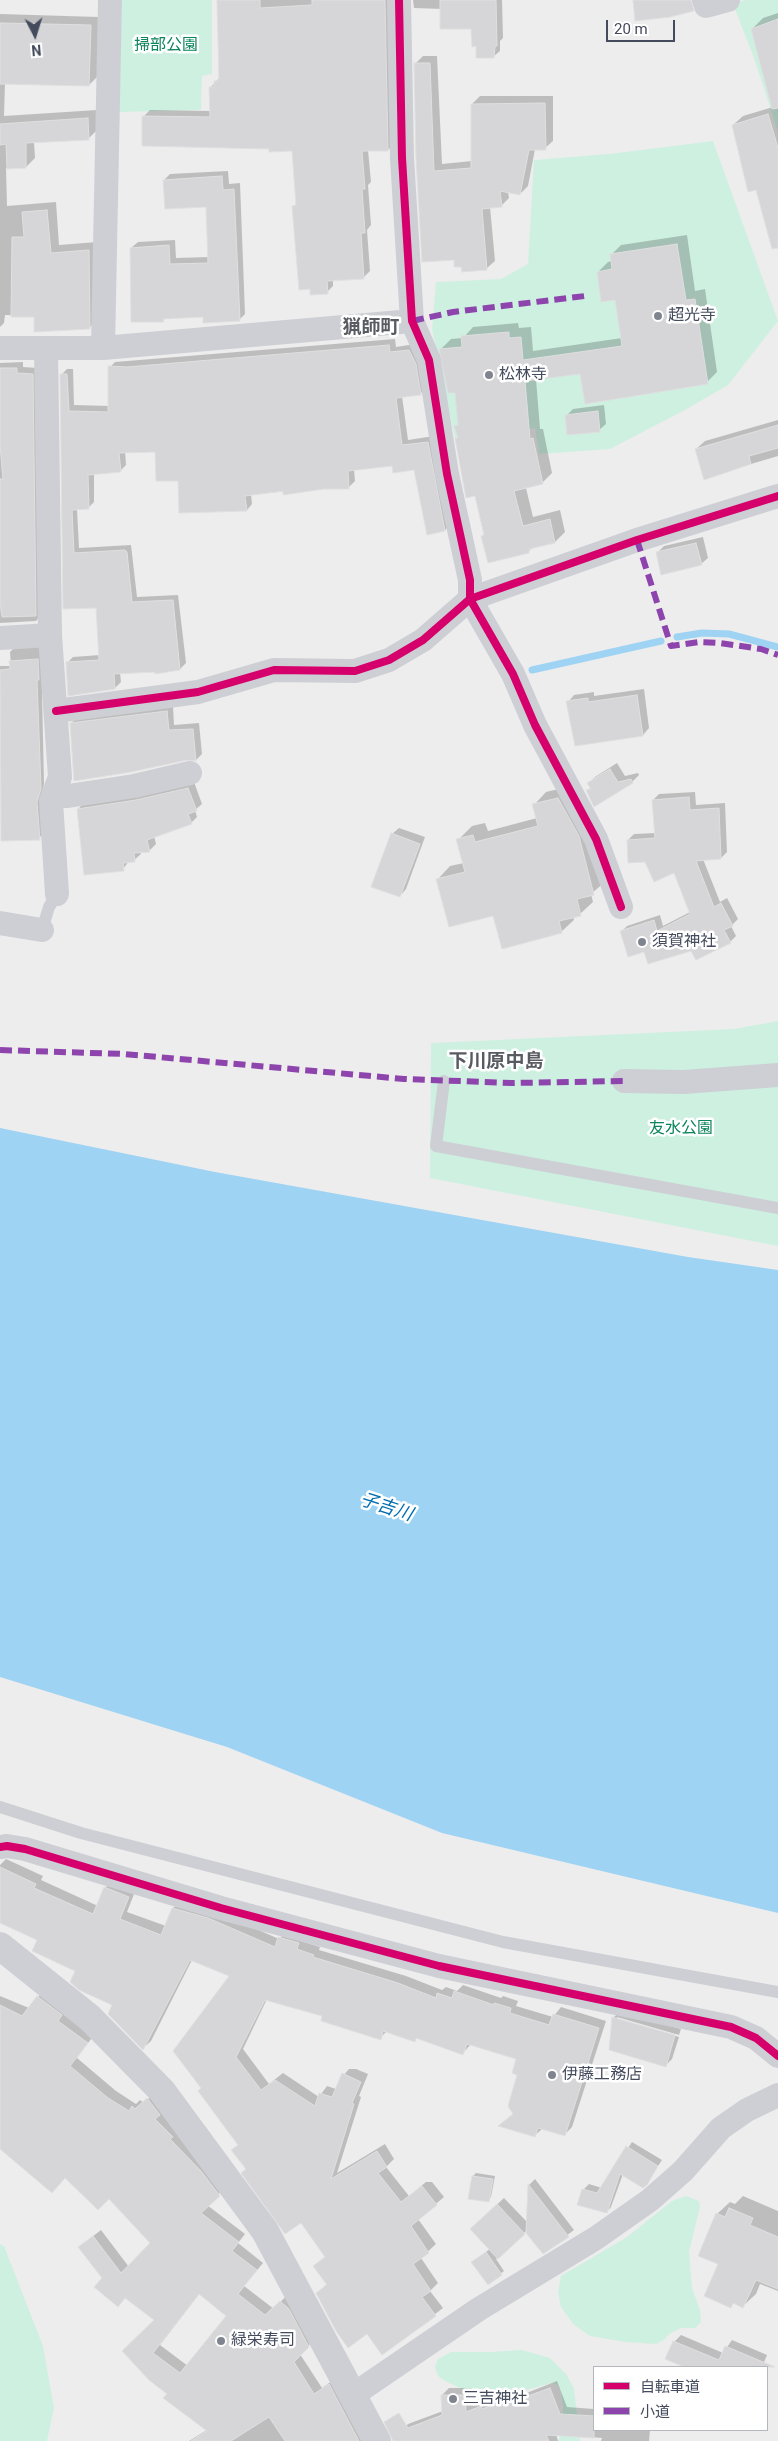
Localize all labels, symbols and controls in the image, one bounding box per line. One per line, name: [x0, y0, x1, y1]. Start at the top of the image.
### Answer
north arrow: [10, 10, 60, 60]
scale bar: [608, 10, 677, 42]
text: 20 m: [614, 20, 648, 38]
park label: 掃部公園: [134, 36, 198, 56]
text: N: [31, 42, 42, 58]
place label: 超光寺: [668, 306, 716, 326]
marker: 超光寺: [652, 310, 664, 322]
district label: 猟師町: [343, 317, 399, 339]
place label: 松林寺: [499, 365, 547, 385]
marker: 松林寺: [483, 369, 495, 381]
place label: 須賀神社: [652, 932, 716, 952]
marker: 須賀神社: [636, 936, 648, 948]
district label: 下川原中島: [449, 1051, 543, 1073]
park label: 友水公園: [649, 1119, 713, 1139]
water label: 子吉川: [357, 1489, 415, 1527]
place label: 伊藤工務店: [562, 2065, 642, 2085]
marker: 伊藤工務店: [546, 2069, 558, 2081]
place label: 緑栄寿司: [231, 2331, 295, 2351]
marker: 緑栄寿司: [215, 2335, 227, 2347]
legend: [593, 2366, 768, 2431]
text: 自転車道: [640, 2378, 700, 2396]
place label: 三吉神社: [463, 2389, 527, 2409]
marker: 三吉神社: [447, 2393, 459, 2405]
text: 小道: [640, 2403, 670, 2421]

